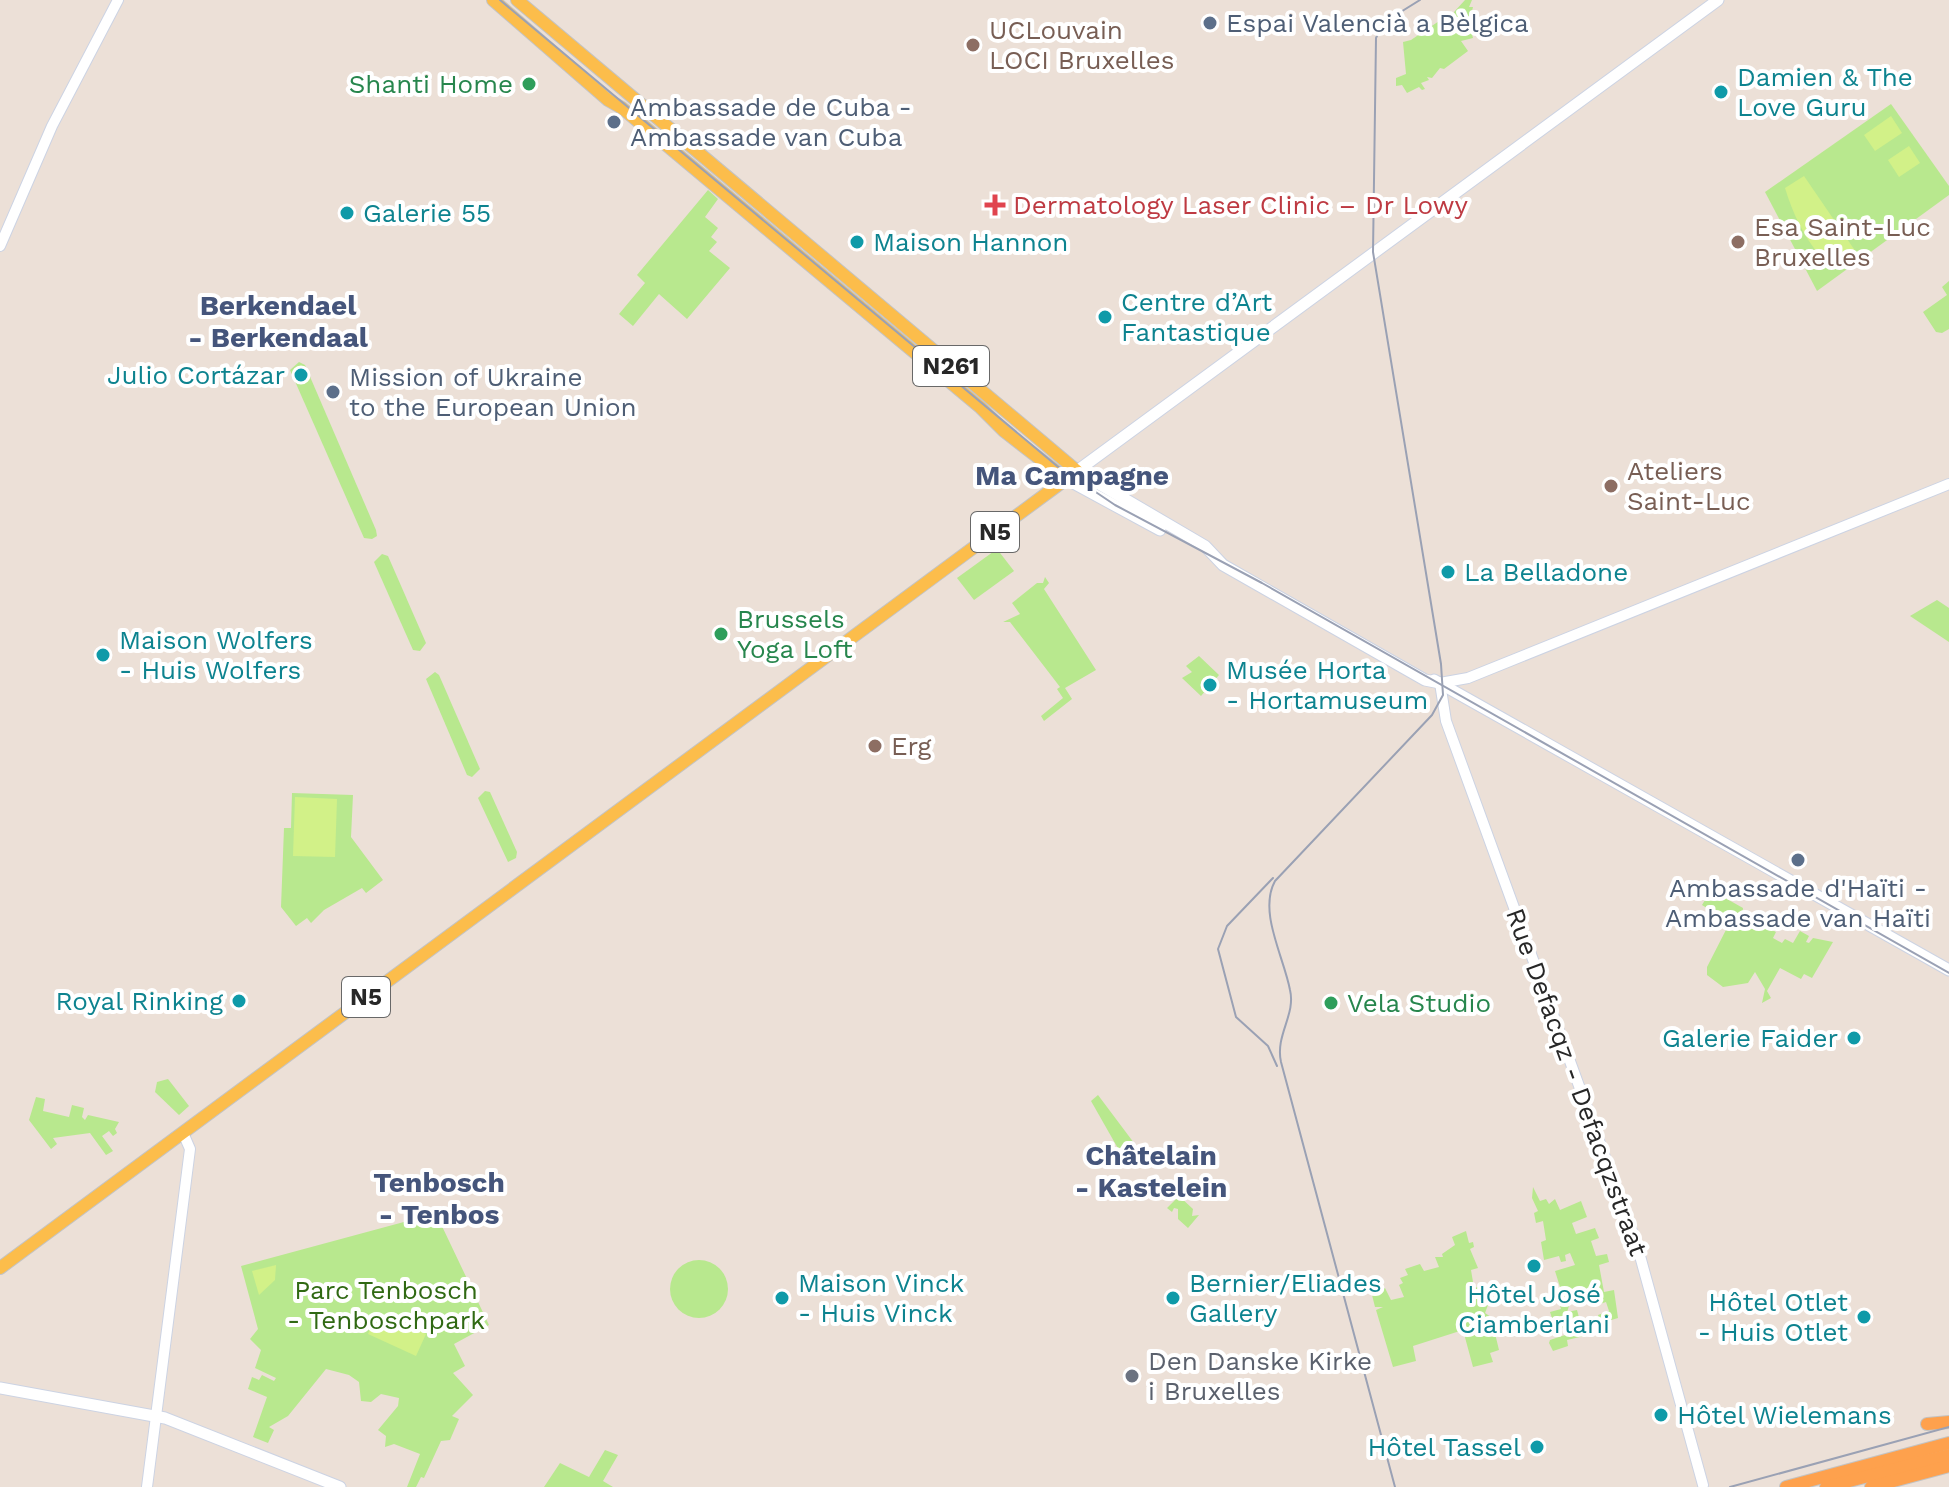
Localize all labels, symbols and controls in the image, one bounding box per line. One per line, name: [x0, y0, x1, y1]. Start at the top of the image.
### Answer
place label: Espai Valencià a Bèlgica: [1226, 8, 1529, 38]
marker: Espai Valencià a Bèlgica: [1201, 14, 1219, 32]
place label: UCLouvain LOCI Bruxelles: [989, 15, 1174, 75]
marker: UCLouvain LOCI Bruxelles: [964, 36, 982, 54]
place label: Damien & The Love Guru: [1737, 62, 1913, 122]
place label: Shanti Home: [349, 69, 513, 99]
marker: Shanti Home: [520, 75, 538, 93]
marker: Damien & The Love Guru: [1712, 83, 1730, 101]
place label: Ambassade de Cuba - Ambassade van Cuba: [630, 92, 912, 152]
marker: Ambassade de Cuba - Ambassade van Cuba: [605, 113, 623, 131]
place label: Dermatology Laser Clinic – Dr Lowy: [1013, 190, 1469, 220]
marker: Dermatology Laser Clinic – Dr Lowy: [984, 194, 1006, 216]
place label: Galerie 55: [363, 198, 491, 228]
marker: Galerie 55: [338, 204, 356, 222]
place label: Esa Saint-Luc Bruxelles: [1754, 212, 1931, 272]
place label: Maison Hannon: [873, 227, 1068, 257]
marker: Maison Hannon: [848, 233, 866, 251]
marker: Esa Saint-Luc Bruxelles: [1729, 233, 1747, 251]
place label: Centre d’Art Fantastique: [1121, 287, 1272, 347]
district label: Berkendael - Berkendaal: [188, 289, 369, 354]
marker: Centre d’Art Fantastique: [1096, 308, 1114, 326]
road number: N261: [913, 346, 989, 386]
place label: Julio Cortázar: [107, 360, 285, 390]
place label: Mission of Ukraine to the European Union: [349, 362, 637, 422]
marker: Julio Cortázar: [292, 366, 310, 384]
marker: Mission of Ukraine to the European Union: [324, 383, 342, 401]
place label: Ateliers Saint-Luc: [1627, 456, 1751, 516]
district label: Ma Campagne: [975, 459, 1169, 492]
marker: Ateliers Saint-Luc: [1602, 477, 1620, 495]
road number: N5: [971, 512, 1019, 552]
place label: La Belladone: [1464, 557, 1628, 587]
marker: La Belladone: [1439, 563, 1457, 581]
place label: Brussels Yoga Loft: [737, 604, 853, 664]
place label: Maison Wolfers - Huis Wolfers: [119, 625, 313, 685]
marker: Brussels Yoga Loft: [712, 625, 730, 643]
marker: Maison Wolfers - Huis Wolfers: [94, 646, 112, 664]
place label: Musée Horta - Hortamuseum: [1226, 655, 1428, 715]
marker: Musée Horta - Hortamuseum: [1201, 676, 1219, 694]
place label: Erg: [891, 731, 932, 761]
marker: Erg: [866, 737, 884, 755]
marker: Ambassade d'Haïti - Ambassade van Haïti: [1789, 851, 1807, 869]
place label: Ambassade d'Haïti - Ambassade van Haïti: [1665, 873, 1931, 933]
street label: Rue Defacqz - Defacqzstraat: [1500, 904, 1654, 1260]
road number: N5: [342, 977, 390, 1017]
place label: Royal Rinking: [55, 986, 223, 1016]
place label: Vela Studio: [1347, 988, 1491, 1018]
marker: Royal Rinking: [230, 992, 248, 1010]
marker: Vela Studio: [1322, 994, 1340, 1012]
place label: Galerie Faider: [1662, 1023, 1838, 1053]
marker: Galerie Faider: [1845, 1029, 1863, 1047]
district label: Châtelain - Kastelein: [1075, 1139, 1227, 1204]
district label: Tenbosch - Tenbos: [373, 1166, 505, 1231]
marker: Hôtel José Ciamberlani: [1525, 1257, 1543, 1275]
place label: Maison Vinck - Huis Vinck: [798, 1268, 964, 1328]
place label: Bernier/Eliades Gallery: [1189, 1268, 1382, 1328]
park label: Parc Tenbosch - Tenboschpark: [287, 1275, 485, 1335]
place label: Hôtel José Ciamberlani: [1458, 1279, 1610, 1339]
place label: Hôtel Otlet - Huis Otlet: [1698, 1287, 1848, 1347]
marker: Maison Vinck - Huis Vinck: [773, 1289, 791, 1307]
marker: Bernier/Eliades Gallery: [1164, 1289, 1182, 1307]
marker: Hôtel Otlet - Huis Otlet: [1855, 1308, 1873, 1326]
place label: Den Danske Kirke i Bruxelles: [1148, 1346, 1372, 1406]
marker: Den Danske Kirke i Bruxelles: [1123, 1367, 1141, 1385]
place label: Hôtel Wielemans: [1677, 1400, 1892, 1430]
marker: Hôtel Wielemans: [1652, 1406, 1670, 1424]
place label: Hôtel Tassel: [1367, 1432, 1521, 1462]
marker: Hôtel Tassel: [1528, 1438, 1546, 1456]

